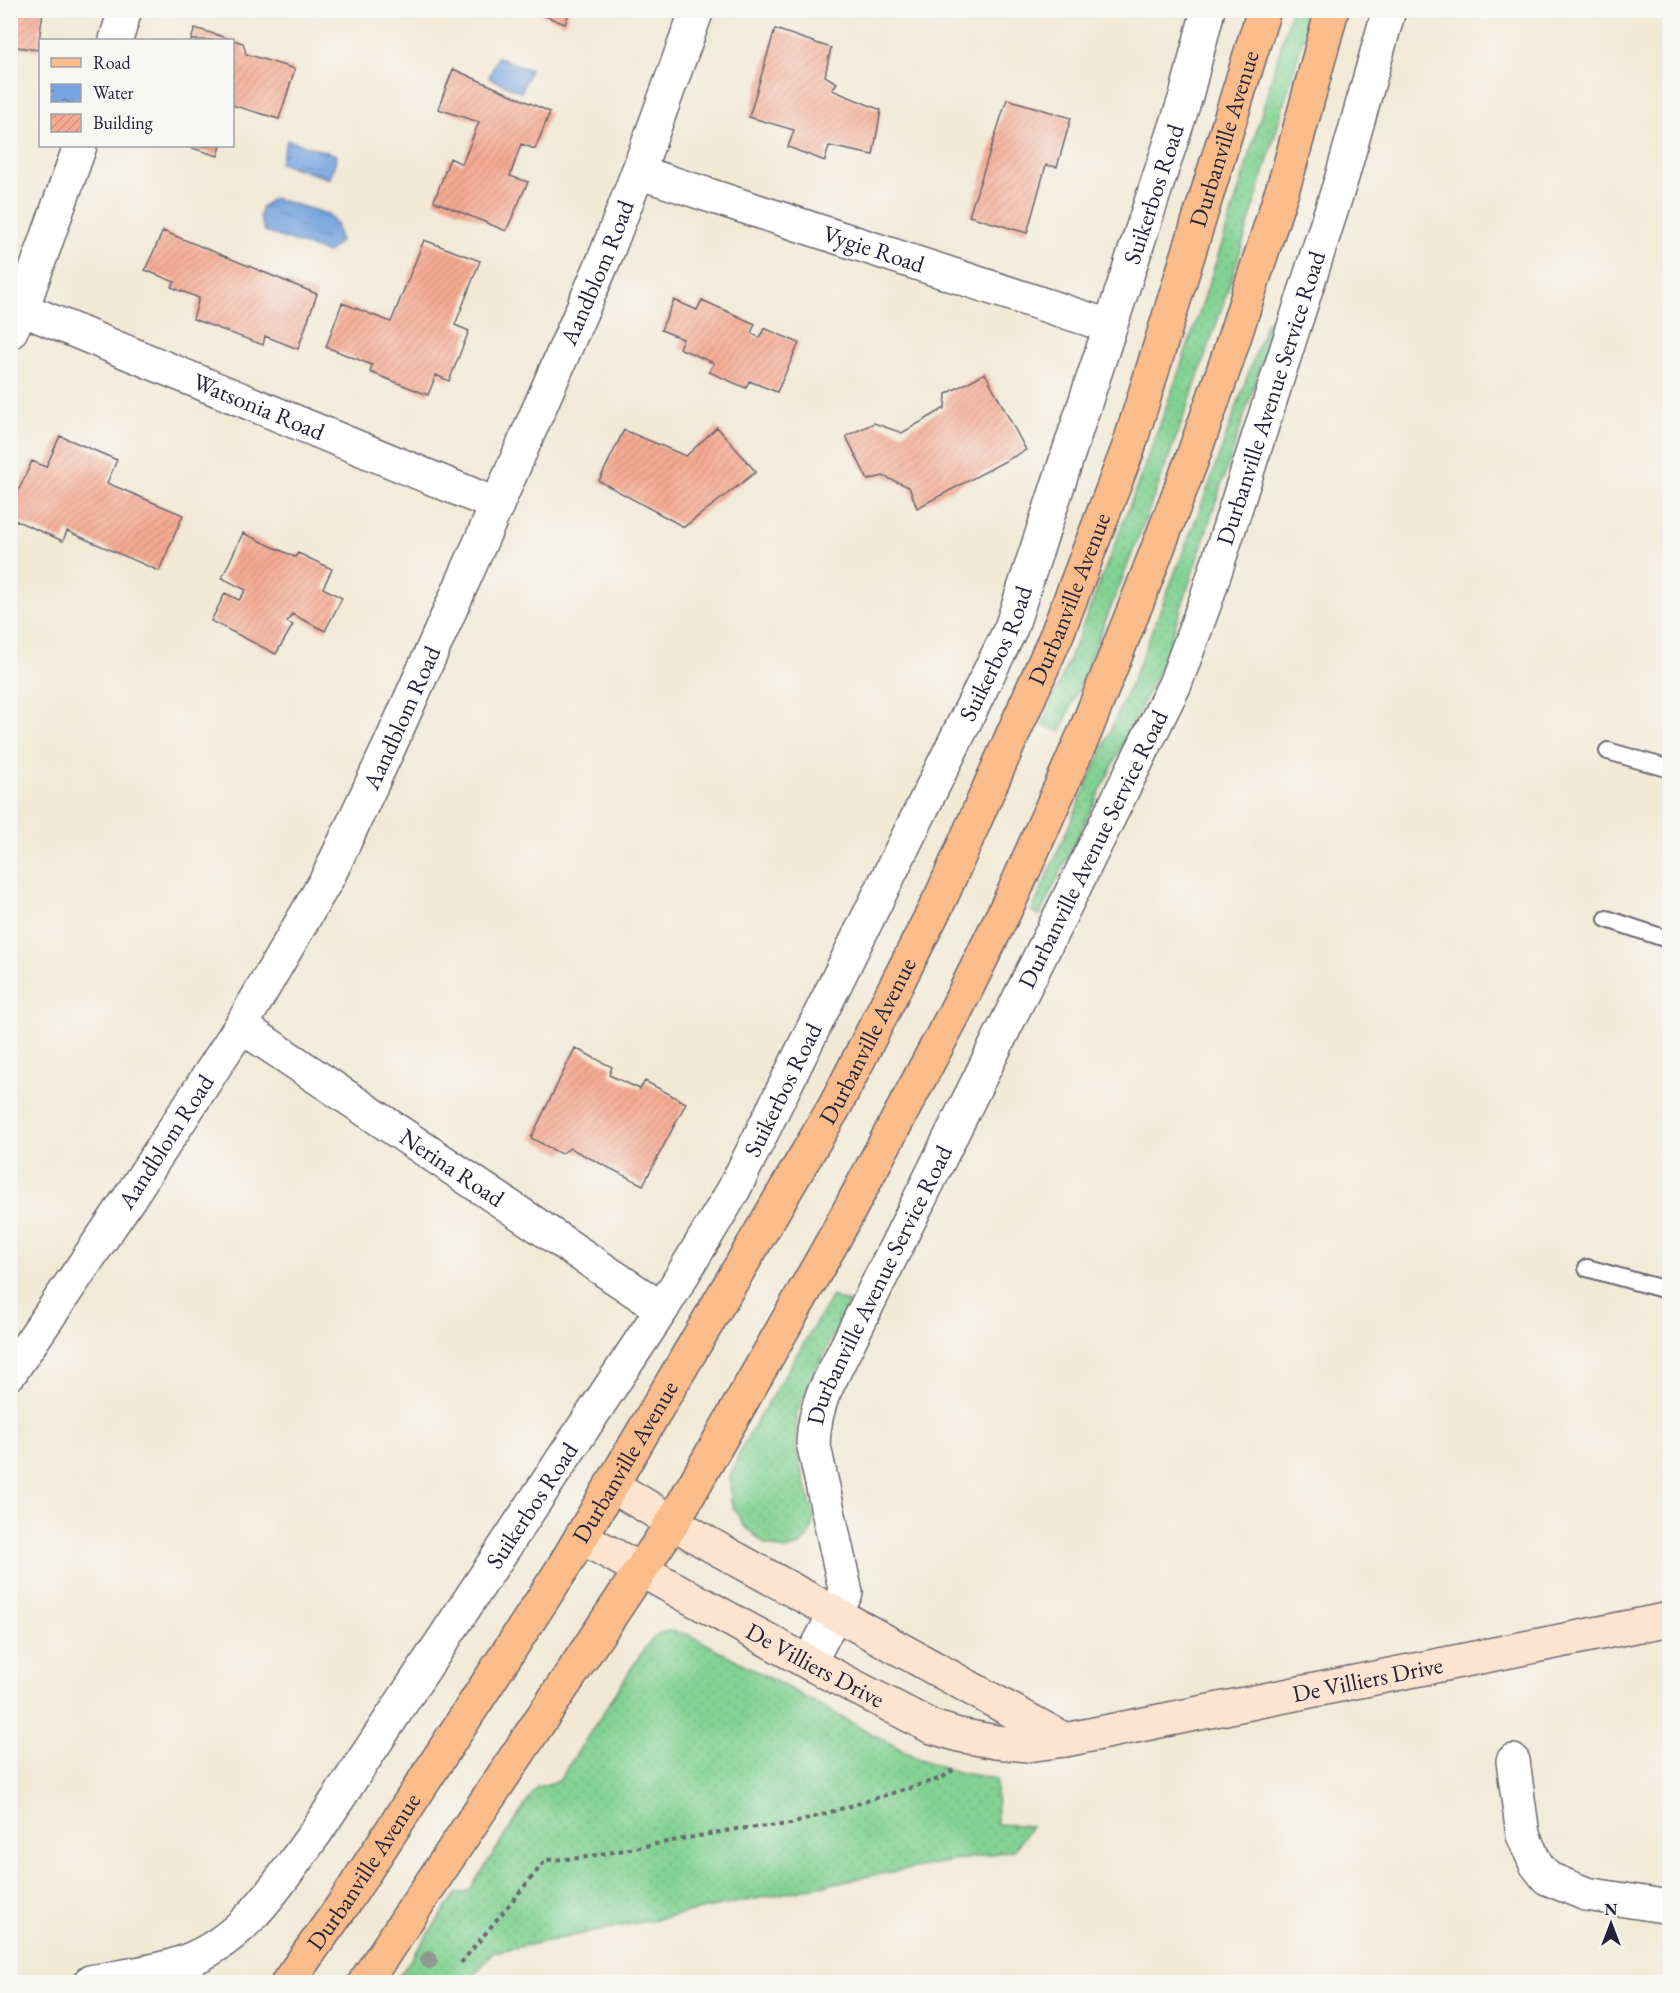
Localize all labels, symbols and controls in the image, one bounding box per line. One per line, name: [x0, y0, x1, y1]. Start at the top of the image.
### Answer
legend: [39, 39, 234, 147]
street label: Durbanville Avenue: [1182, 46, 1266, 231]
text: Road: [93, 51, 132, 74]
text: Water: [93, 81, 134, 104]
text: Building: [93, 111, 153, 134]
street label: Suikerbos Road: [1116, 119, 1191, 268]
street label: Aandblom Road: [552, 195, 641, 351]
street label: Vygie Road: [819, 218, 929, 280]
street label: Durbanville Avenue Service Road: [1209, 246, 1332, 549]
street label: Watsonia Road: [188, 365, 330, 447]
street label: Durbanville Avenue: [1020, 508, 1117, 690]
street label: Suikerbos Road: [952, 581, 1039, 726]
street label: Aandblom Road: [355, 640, 448, 795]
street label: Durbanville Avenue Service Road: [1011, 704, 1175, 993]
street label: Durbanville Avenue: [812, 952, 923, 1130]
street label: Suikerbos Road: [736, 1017, 829, 1162]
street label: Aandblom Road: [110, 1067, 221, 1216]
street label: Nerina Road: [394, 1121, 511, 1214]
street label: Durbanville Avenue Service Road: [799, 1139, 959, 1428]
street label: Durbanville Avenue: [565, 1375, 685, 1549]
street label: Suikerbos Road: [479, 1435, 585, 1574]
street label: De Villiers Drive: [741, 1615, 890, 1715]
street label: De Villiers Drive: [1290, 1649, 1445, 1709]
street label: Durbanville Avenue: [300, 1786, 427, 1956]
north arrow: [1581, 1894, 1641, 1954]
text: N: [1605, 1899, 1618, 1920]

